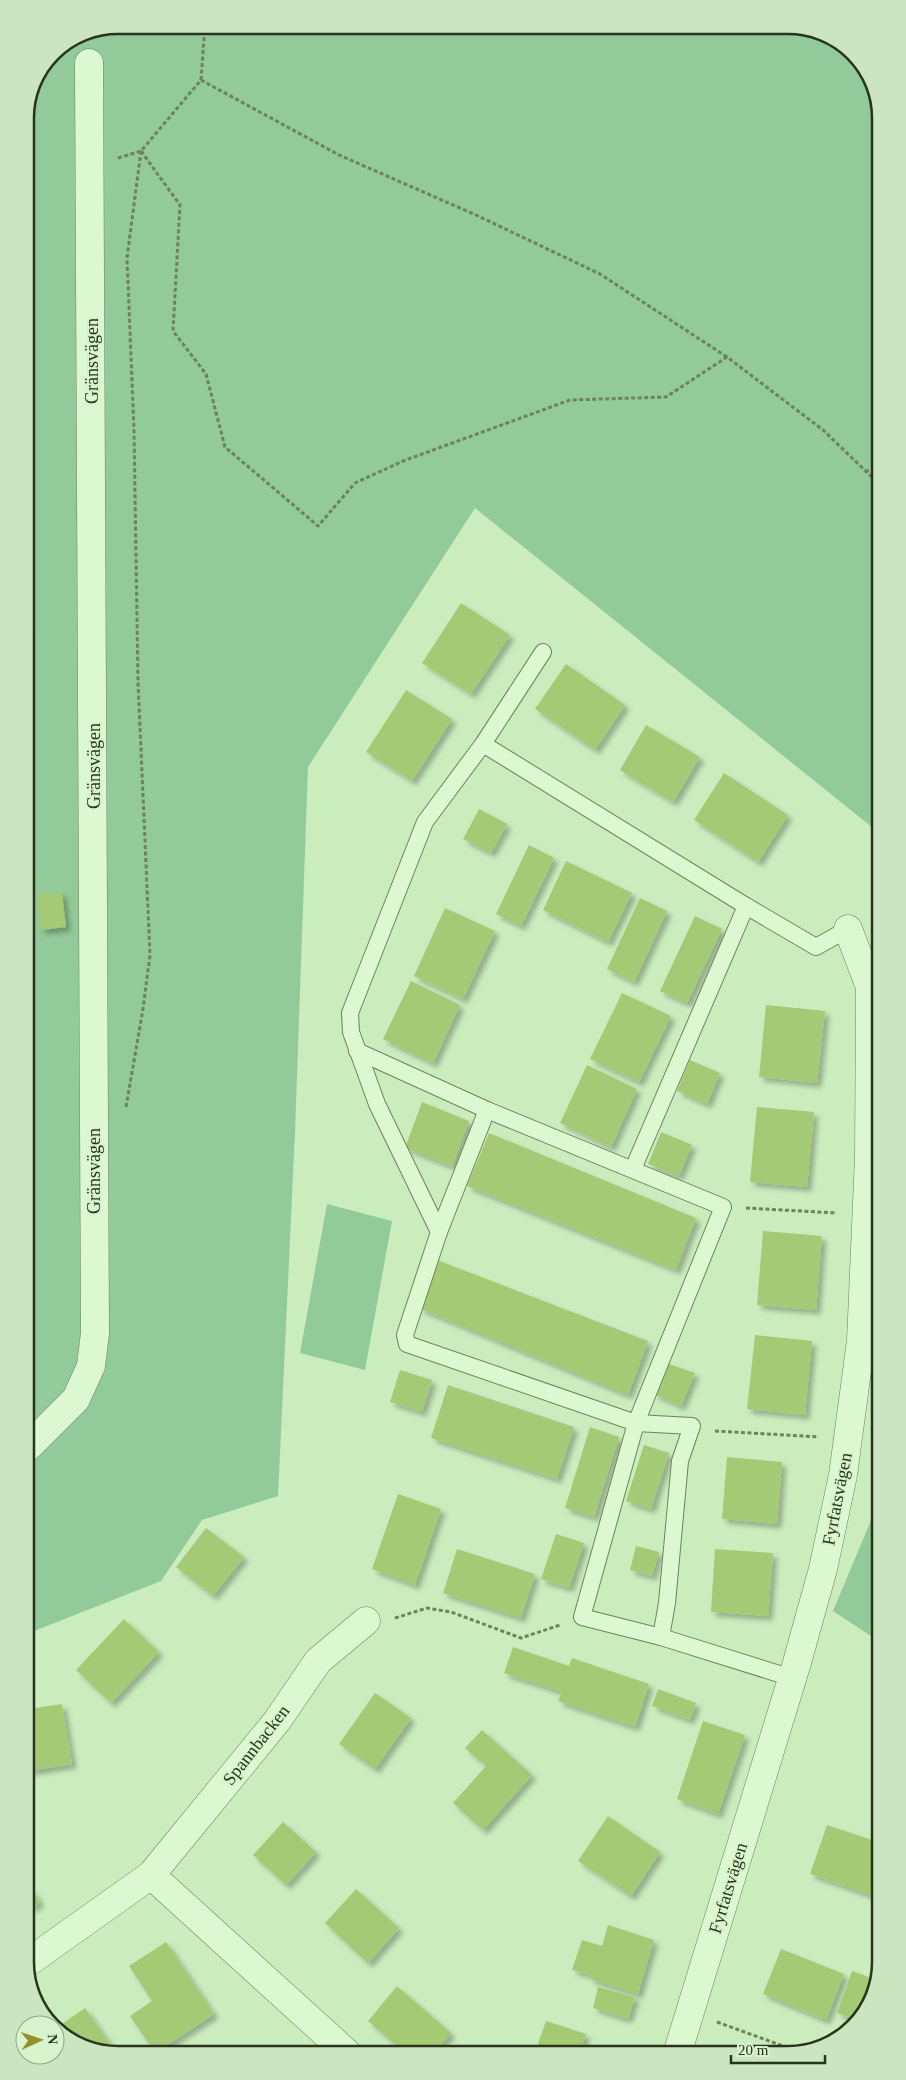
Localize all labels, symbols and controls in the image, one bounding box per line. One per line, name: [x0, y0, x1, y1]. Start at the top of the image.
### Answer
street label: Gränsvägen: [82, 318, 102, 404]
street label: Gränsvägen: [84, 723, 104, 809]
street label: Gränsvägen: [84, 1128, 104, 1214]
street label: Fyrfatsvägen: [818, 1451, 856, 1547]
street label: Spannbacken: [219, 1701, 293, 1789]
street label: Fyrfatsvägen: [705, 1840, 751, 1936]
north arrow: [15, 2015, 65, 2065]
scale bar: [731, 2032, 825, 2064]
text: N: [45, 2034, 60, 2045]
text: 20 m: [738, 2042, 769, 2058]

